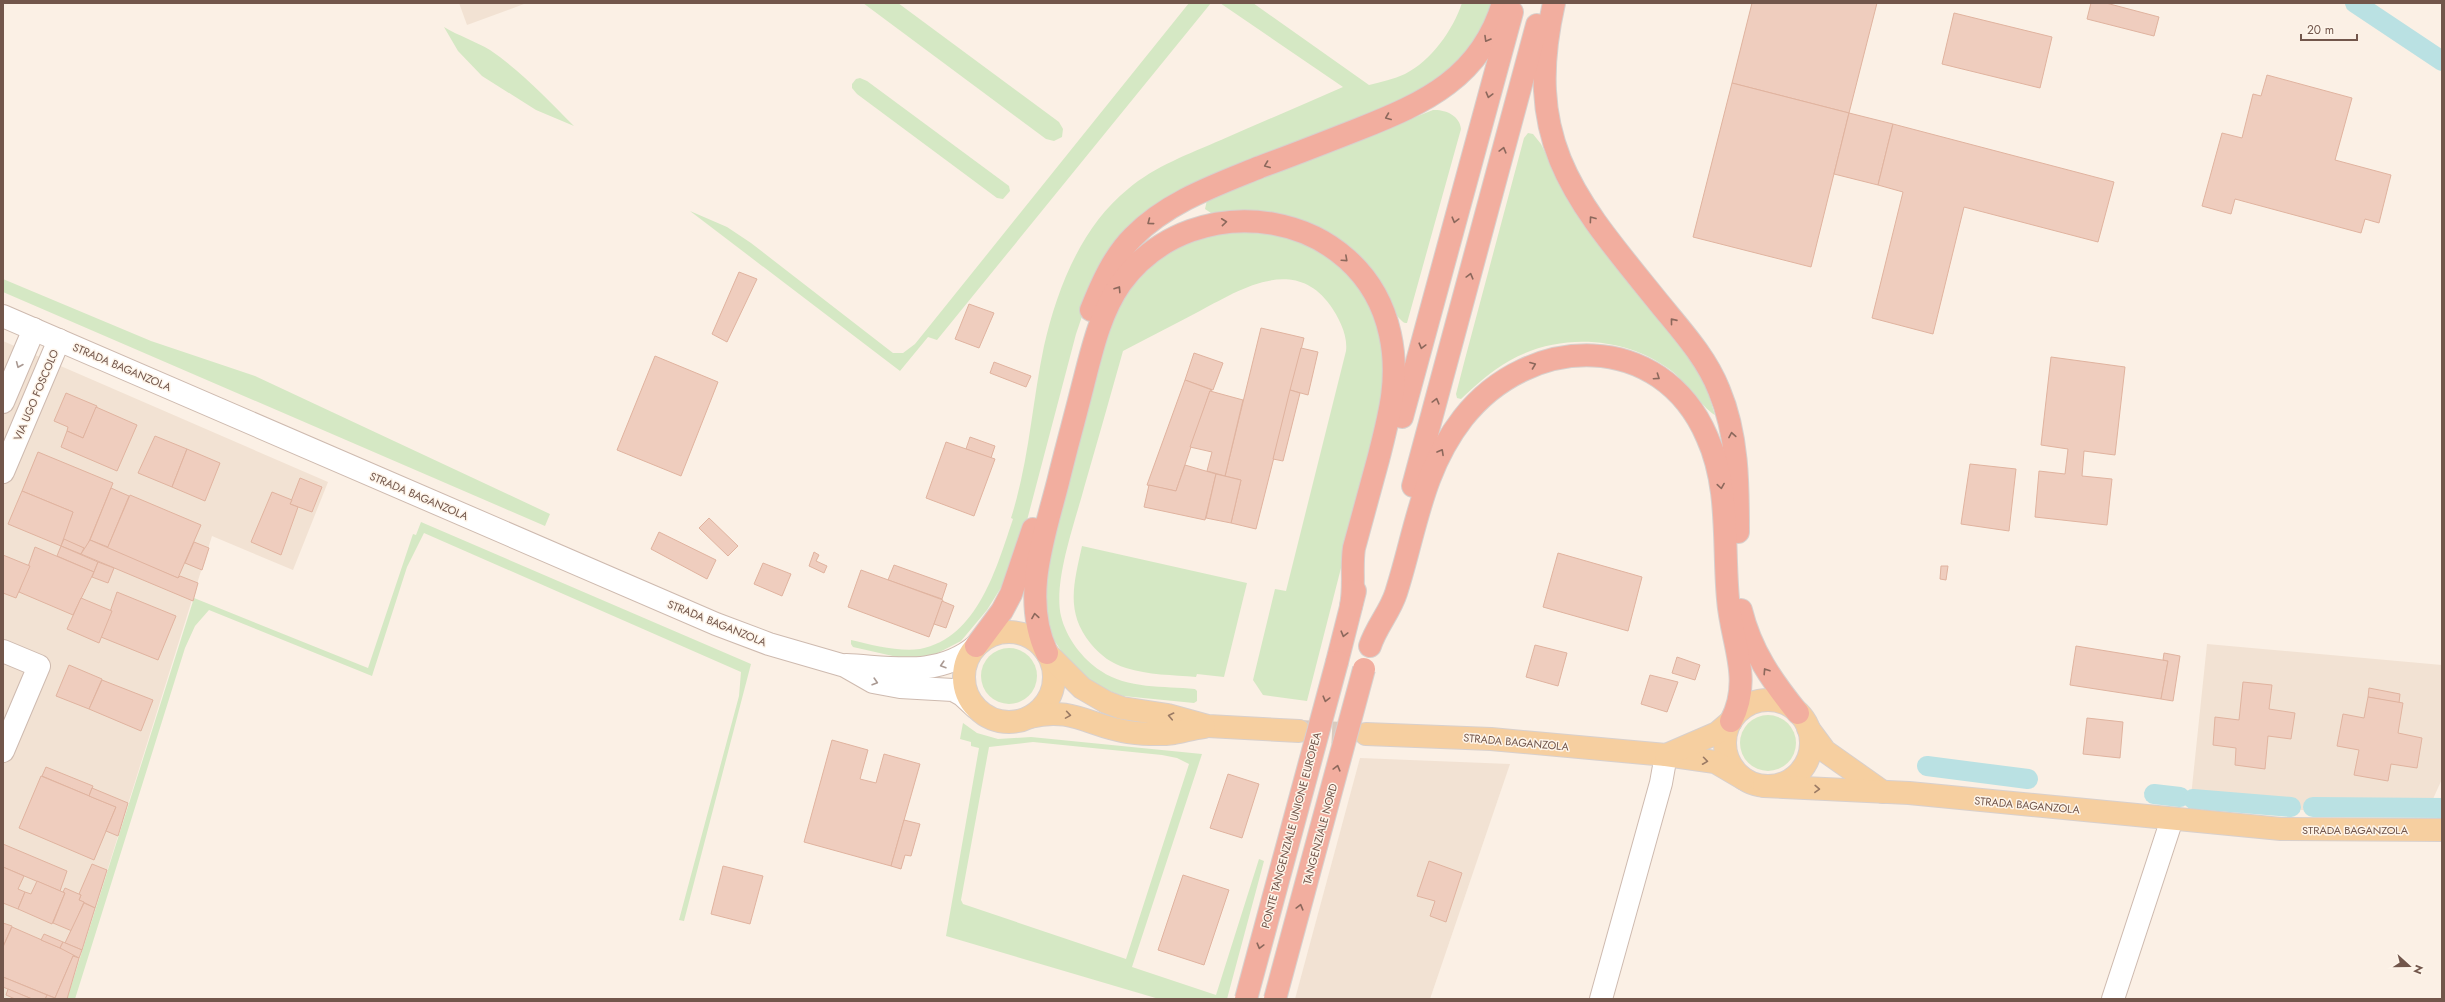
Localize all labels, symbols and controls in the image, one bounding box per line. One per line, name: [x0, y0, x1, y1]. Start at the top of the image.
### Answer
scale bar: [2301, 16, 2357, 42]
text: 20 m: [2307, 21, 2334, 39]
one-way arrow: [1485, 35, 1492, 42]
one-way arrow: [1485, 91, 1494, 98]
one-way arrow: [1384, 113, 1391, 121]
one-way arrow: [1499, 147, 1507, 154]
one-way arrow: [1263, 160, 1270, 168]
one-way arrow: [1590, 216, 1597, 223]
one-way arrow: [1147, 217, 1154, 224]
one-way arrow: [1452, 217, 1460, 223]
one-way arrow: [1221, 218, 1227, 227]
one-way arrow: [1340, 254, 1348, 261]
one-way arrow: [1465, 273, 1473, 279]
one-way arrow: [1113, 286, 1120, 293]
one-way arrow: [1671, 318, 1678, 325]
street label: STRADA BAGANZOLA: [70, 339, 175, 395]
one-way arrow: [1418, 343, 1426, 349]
street label: VIA UGO FOSCOLO: [10, 347, 63, 443]
one-way arrow: [1529, 361, 1536, 369]
one-way arrow: [15, 362, 23, 369]
one-way arrow: [1653, 372, 1660, 380]
one-way arrow: [1431, 398, 1440, 405]
one-way arrow: [1728, 432, 1737, 438]
one-way arrow: [1436, 449, 1443, 456]
street label: STRADA BAGANZOLA: [367, 468, 472, 524]
one-way arrow: [1716, 483, 1725, 489]
street label: STRADA BAGANZOLA: [665, 596, 770, 651]
one-way arrow: [1031, 613, 1040, 619]
one-way arrow: [1340, 630, 1349, 637]
one-way arrow: [939, 660, 946, 669]
one-way arrow: [1763, 668, 1770, 675]
one-way arrow: [871, 677, 878, 686]
one-way arrow: [1323, 696, 1331, 702]
one-way arrow: [1065, 710, 1071, 719]
one-way arrow: [1167, 712, 1174, 720]
street label: PONTE TANGENZIALE UNIONE EUROPEA: [1257, 729, 1325, 930]
street label: STRADA BAGANZOLA: [1463, 729, 1570, 755]
one-way arrow: [1702, 756, 1708, 765]
one-way arrow: [1333, 765, 1341, 771]
street label: TANGENZIALE NORD: [1299, 781, 1341, 886]
one-way arrow: [1814, 785, 1820, 793]
street label: STRADA BAGANZOLA: [1974, 792, 2081, 818]
street label: STRADA BAGANZOLA: [2302, 822, 2409, 838]
one-way arrow: [1295, 904, 1304, 911]
one-way arrow: [1256, 943, 1265, 950]
north arrow: [2389, 946, 2429, 986]
text: N: [2409, 963, 2427, 977]

